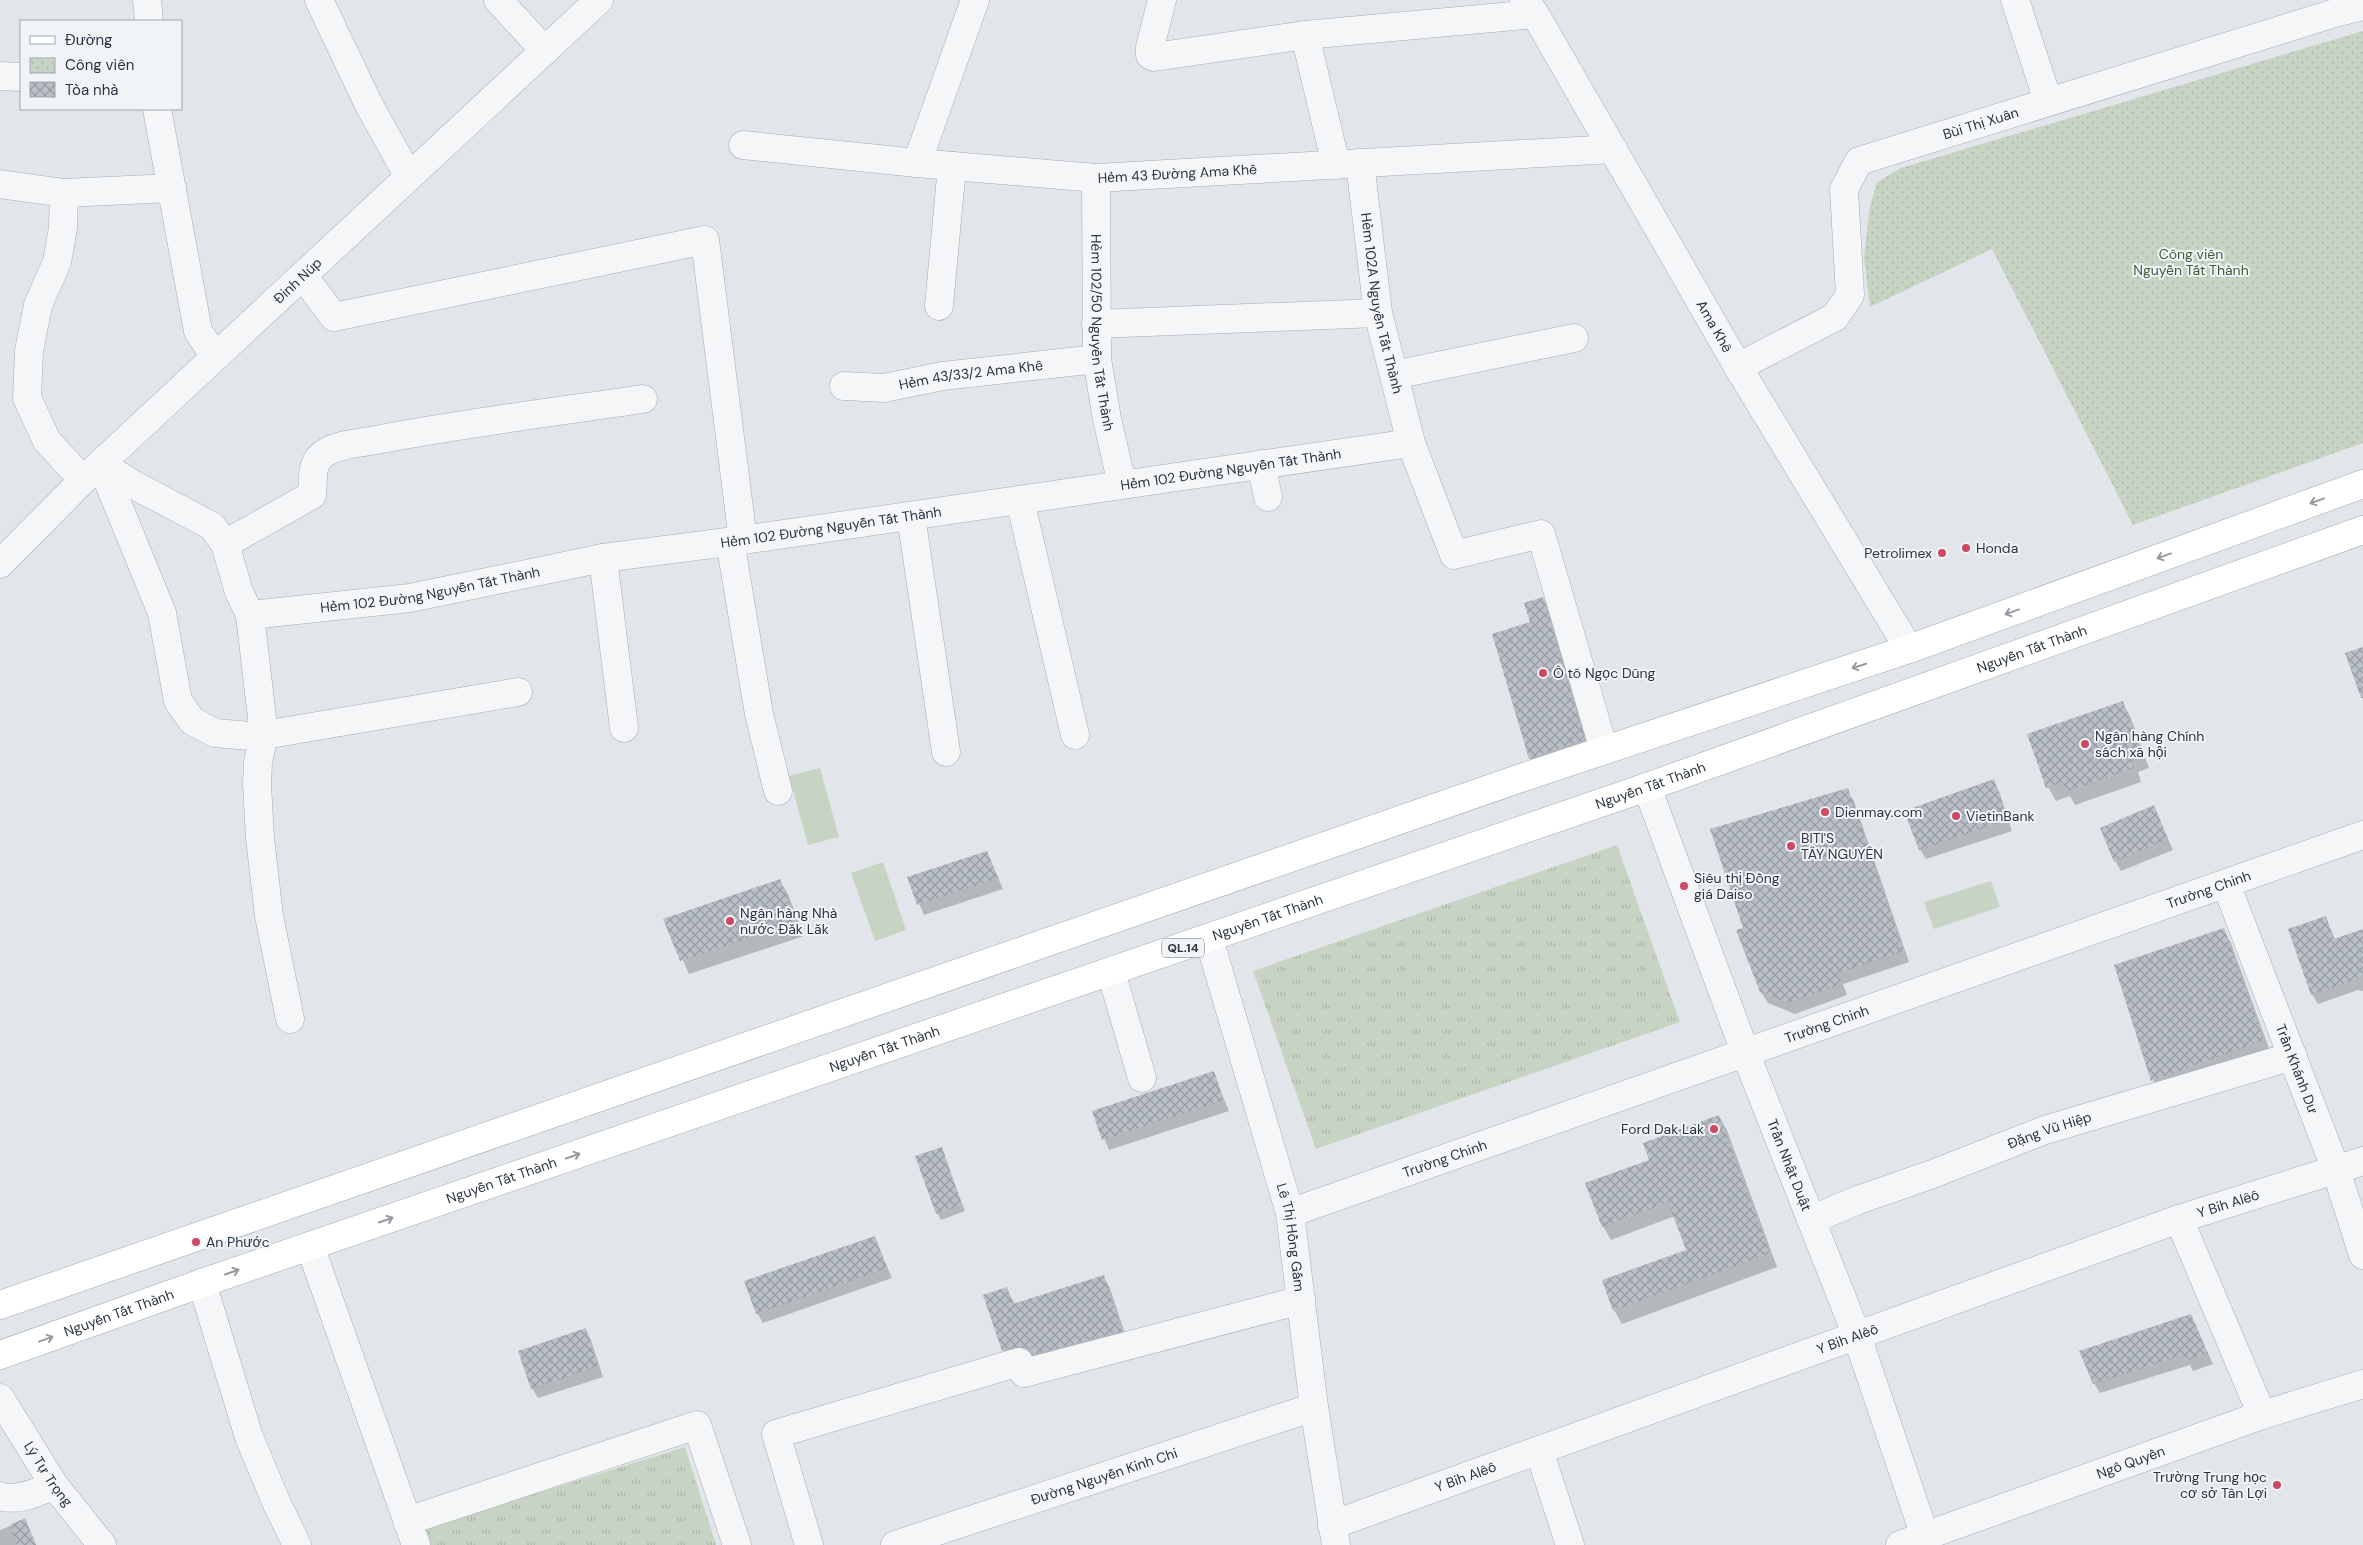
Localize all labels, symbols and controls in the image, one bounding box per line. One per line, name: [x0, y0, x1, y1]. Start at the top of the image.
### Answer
legend: [20, 20, 182, 110]
text: Đường: [65, 30, 113, 50]
text: Công viên: [65, 55, 134, 75]
text: Tòa nhà: [65, 80, 119, 100]
street label: Bùi Thị Xuân: [1941, 103, 2021, 143]
street label: Hẻm 43 Đường Ama Khê: [1097, 160, 1257, 187]
street label: Hẻm 102A Nguyễn Tất Thành: [1357, 212, 1407, 396]
street label: Hẻm 102/50 Nguyễn Tất Thành: [1087, 234, 1118, 433]
park label: Công viên Nguyễn Tất Thành: [2133, 245, 2249, 279]
street label: Đinh Núp: [270, 253, 326, 307]
street label: Ama Khê: [1692, 297, 1737, 356]
street label: Hẻm 43/33/2 Ama Khê: [897, 356, 1044, 394]
street label: Hẻm 102 Đường Nguyễn Tất Thành: [1119, 444, 1342, 494]
one-way arrow: [2310, 497, 2325, 506]
street label: Hẻm 102 Đường Nguyễn Tất Thành: [719, 502, 942, 552]
place label: Honda: [1976, 539, 2018, 557]
marker: Honda: [1960, 542, 1972, 554]
place label: Petrolimex: [1864, 544, 1932, 562]
marker: Petrolimex: [1936, 547, 1948, 559]
one-way arrow: [2157, 552, 2173, 561]
street label: Hẻm 102 Đường Nguyễn Tất Thành: [319, 562, 542, 616]
one-way arrow: [2005, 608, 2020, 617]
street label: Nguyễn Tất Thành: [1974, 621, 2089, 677]
one-way arrow: [1851, 662, 1867, 671]
place label: Ô tô Ngọc Dũng: [1553, 664, 1656, 682]
marker: Ô tô Ngọc Dũng: [1537, 667, 1549, 679]
place label: Ngân hàng Chính sách xã hội: [2095, 727, 2204, 761]
marker: Ngân hàng Chính sách xã hội: [2079, 738, 2091, 750]
street label: Nguyễn Tất Thành: [1593, 758, 1708, 813]
place label: Dienmay.com: [1835, 803, 1922, 821]
marker: Dienmay.com: [1819, 806, 1831, 818]
place label: VietinBank: [1966, 807, 2034, 825]
marker: VietinBank: [1950, 810, 1962, 822]
place label: BITI'S TÂY NGUYÊN: [1801, 829, 1883, 863]
marker: BITI'S TÂY NGUYÊN: [1785, 840, 1797, 852]
street label: Trường Chinh: [2164, 866, 2253, 912]
place label: Siêu thị Đồng giá Daiso: [1694, 869, 1780, 903]
marker: Siêu thị Đồng giá Daiso: [1678, 880, 1690, 892]
street label: Nguyễn Tất Thành: [1210, 890, 1325, 945]
place label: Ngân hàng Nhà nước Đăk Lăk: [740, 904, 837, 938]
marker: Ngân hàng Nhà nước Đăk Lăk: [724, 915, 736, 927]
road number: QL.14: [1162, 938, 1204, 958]
street label: Trường Chinh: [1782, 1001, 1871, 1047]
street label: Nguyễn Tất Thành: [827, 1021, 942, 1076]
street label: Trần Khánh Dư: [2272, 1022, 2322, 1116]
street label: Đặng Vũ Hiệp: [2005, 1108, 2094, 1153]
street label: Trần Nhật Duật: [1763, 1116, 1816, 1214]
place label: Ford Dak Lak: [1621, 1120, 1704, 1138]
marker: Ford Dak Lak: [1708, 1123, 1720, 1135]
street label: Trường Chinh: [1400, 1135, 1489, 1182]
one-way arrow: [564, 1151, 580, 1160]
street label: Nguyễn Tất Thành: [444, 1153, 559, 1207]
street label: Lê Thị Hồng Gấm: [1273, 1181, 1309, 1293]
street label: Y Bih Alêô: [2195, 1185, 2261, 1222]
one-way arrow: [377, 1215, 393, 1224]
place label: An Phước: [206, 1233, 270, 1251]
marker: An Phước: [190, 1236, 202, 1248]
one-way arrow: [224, 1267, 240, 1277]
street label: Nguyễn Tất Thành: [61, 1285, 176, 1341]
street label: Y Bih Alêô: [1814, 1319, 1881, 1358]
one-way arrow: [38, 1334, 53, 1343]
street label: Lý Tự Trọng: [20, 1438, 77, 1510]
street label: Ngô Quyền: [2094, 1442, 2167, 1483]
street label: Đường Nguyễn Kinh Chi: [1028, 1444, 1180, 1509]
street label: Y Bih Alêô: [1432, 1457, 1499, 1496]
place label: Trường Trung học cơ sở Tân Lợi: [2153, 1468, 2267, 1502]
marker: Trường Trung học cơ sở Tân Lợi: [2271, 1479, 2283, 1491]

